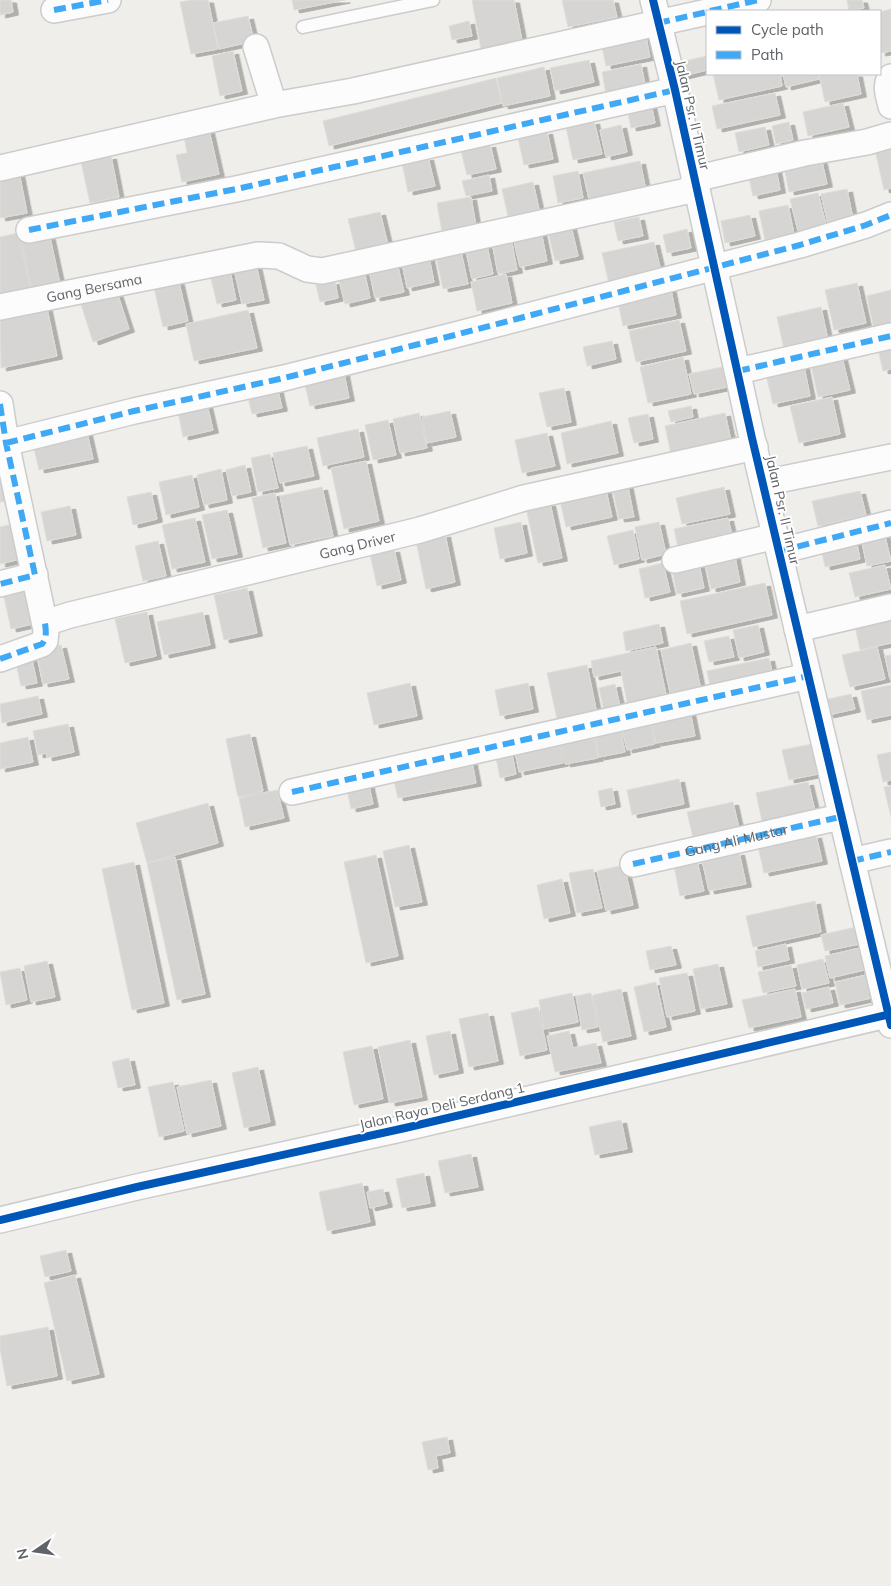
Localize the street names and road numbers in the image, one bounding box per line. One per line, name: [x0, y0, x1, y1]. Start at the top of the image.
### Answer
street label: Jalan Psr. II Timur: [672, 58, 715, 173]
street label: Gang Bersama: [45, 270, 144, 306]
street label: Jalan Psr. II Timur: [762, 453, 805, 568]
street label: Gang Driver: [317, 527, 398, 563]
street label: Gang Ali Mustar: [683, 820, 790, 861]
street label: Jalan Raya Deli Serdang 1: [358, 1078, 526, 1134]

